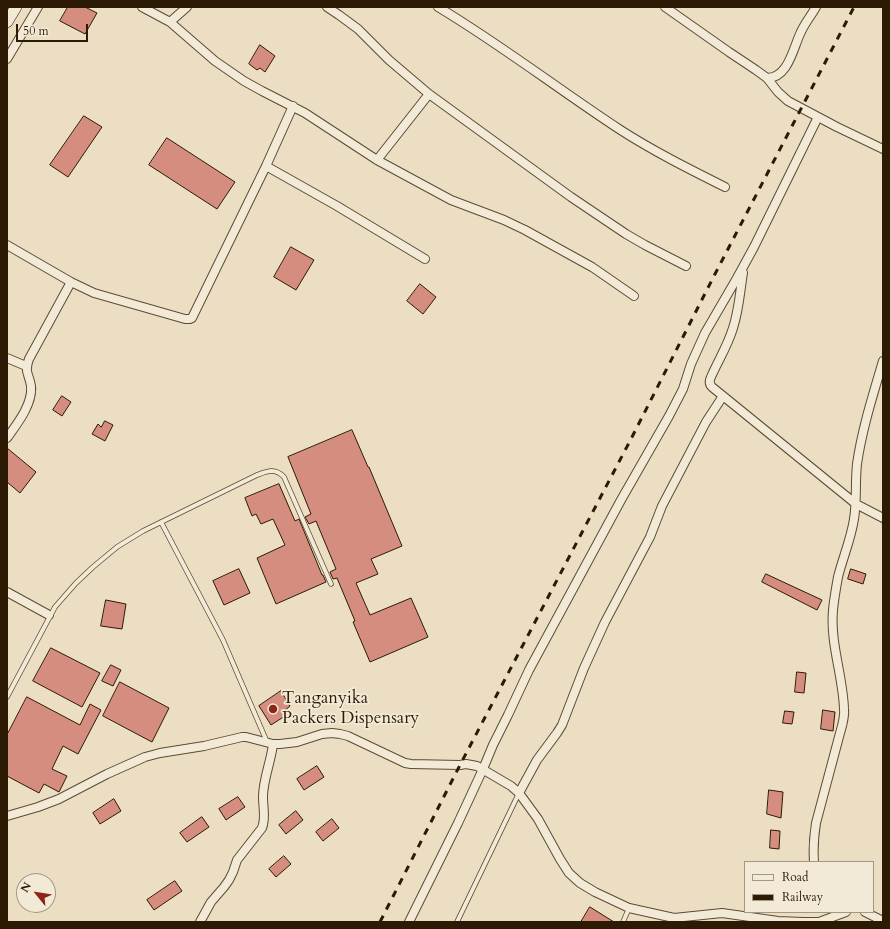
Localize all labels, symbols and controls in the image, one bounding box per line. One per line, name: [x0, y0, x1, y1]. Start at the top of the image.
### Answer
scale bar: [18, 16, 90, 42]
text: 50 m: [23, 23, 49, 39]
place label: Tanganyika Packers Dispensary: [282, 689, 419, 729]
marker: Tanganyika Packers Dispensary: [267, 703, 279, 715]
legend: [744, 861, 874, 913]
text: Road: [782, 869, 808, 885]
north arrow: [16, 873, 56, 913]
text: N: [17, 879, 35, 895]
text: Railway: [782, 889, 823, 905]

